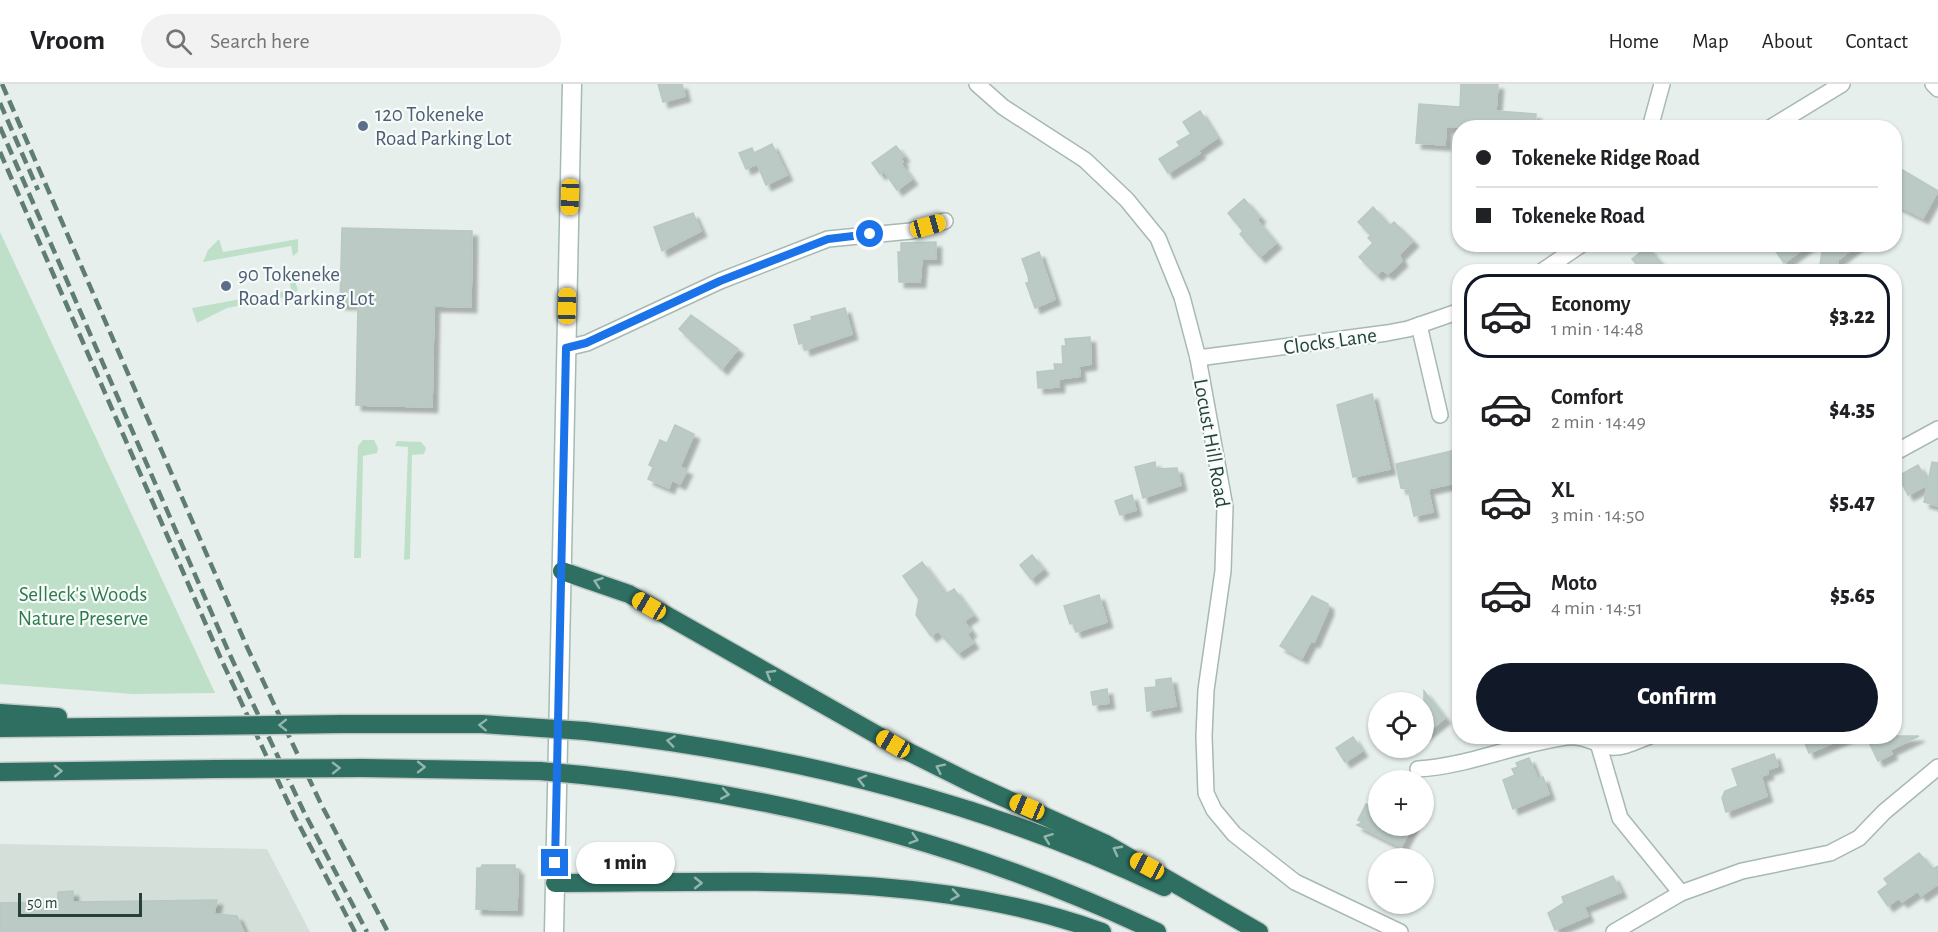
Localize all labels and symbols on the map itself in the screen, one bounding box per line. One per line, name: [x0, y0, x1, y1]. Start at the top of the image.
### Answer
place label: 120 Tokeneke Road Parking Lot: [375, 104, 512, 149]
marker: 120 Tokeneke Road Parking Lot: [356, 119, 370, 133]
car: [560, 179, 580, 215]
car: [908, 212, 948, 240]
route start: [856, 220, 883, 247]
place label: 90 Tokeneke Road Parking Lot: [238, 264, 375, 309]
marker: 90 Tokeneke Road Parking Lot: [219, 279, 233, 293]
car: [558, 288, 576, 324]
street label: Clocks Lane: [1282, 325, 1378, 358]
street label: Locust Hill Road: [1190, 377, 1233, 509]
one-way arrow: [593, 577, 604, 590]
park label: Selleck's Woods Nature Preserve: [18, 584, 148, 629]
car: [629, 589, 669, 623]
one-way arrow: [765, 670, 776, 681]
one-way arrow: [478, 718, 487, 731]
one-way arrow: [279, 719, 288, 731]
car: [873, 727, 913, 761]
one-way arrow: [667, 736, 676, 748]
one-way arrow: [416, 761, 425, 773]
one-way arrow: [332, 762, 341, 774]
one-way arrow: [936, 764, 947, 776]
one-way arrow: [54, 765, 63, 778]
one-way arrow: [857, 774, 867, 787]
one-way arrow: [719, 787, 729, 800]
car: [1007, 792, 1047, 822]
one-way arrow: [908, 832, 919, 844]
one-way arrow: [1043, 833, 1054, 845]
callout: 1 min: [576, 842, 675, 884]
one-way arrow: [1113, 846, 1124, 857]
route end: [541, 849, 568, 876]
car: [1127, 850, 1167, 882]
one-way arrow: [693, 877, 702, 889]
one-way arrow: [950, 888, 960, 900]
scale bar: [18, 890, 142, 918]

